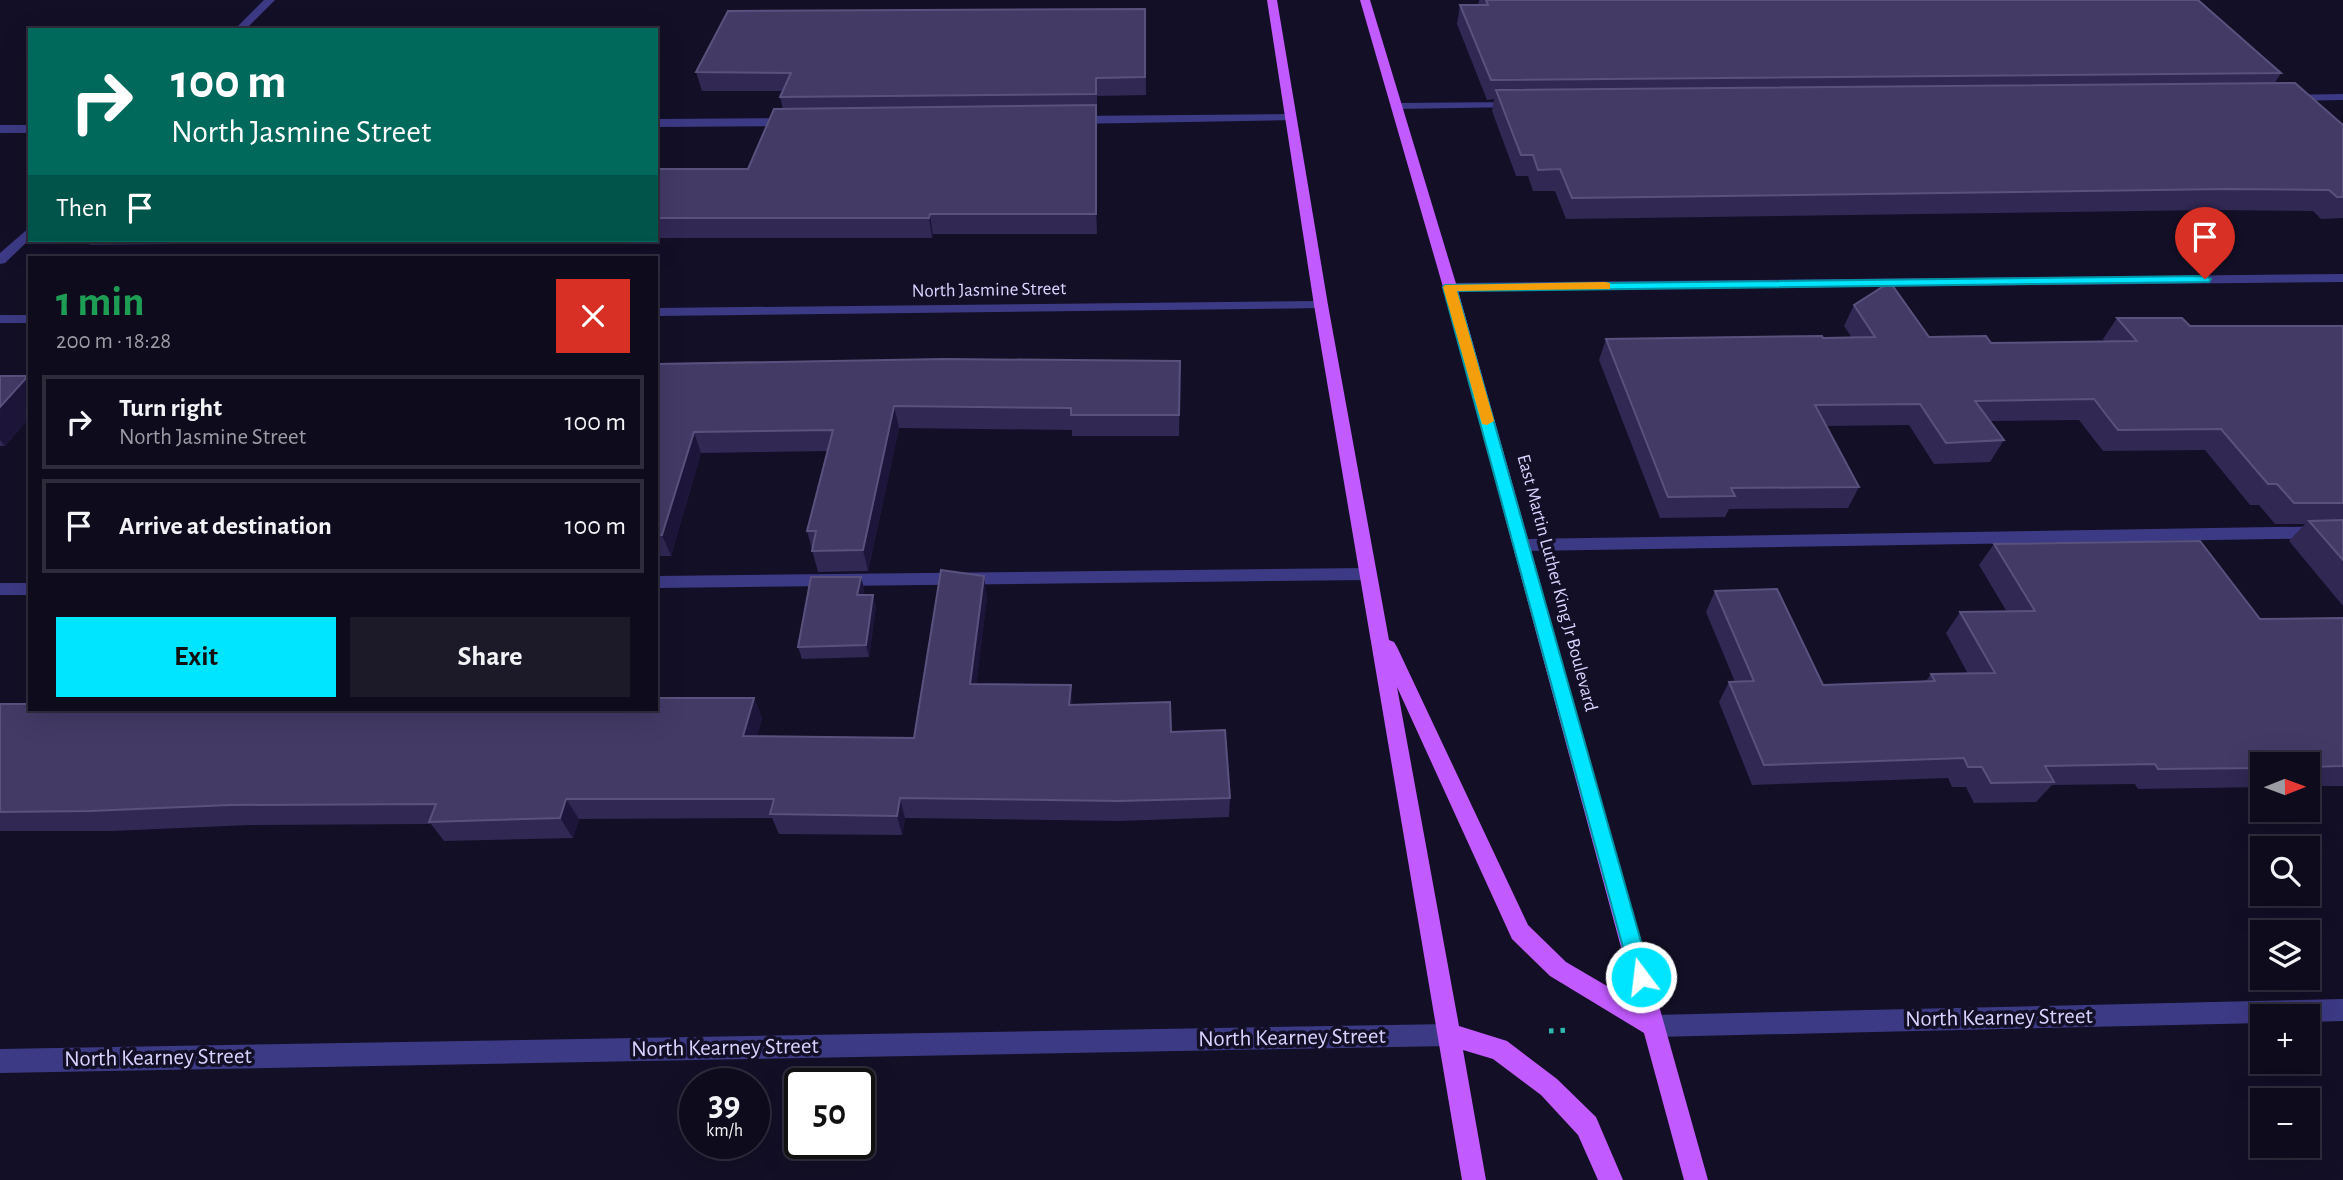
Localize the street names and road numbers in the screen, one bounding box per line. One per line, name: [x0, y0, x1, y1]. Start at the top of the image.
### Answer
street label: North Jasmine Street: [912, 279, 1066, 301]
street label: East Martin Luther King Jr Boulevard: [1513, 452, 1601, 714]
street label: North Kearney Street: [1905, 1005, 2094, 1031]
street label: North Kearney Street: [1198, 1025, 1387, 1051]
street label: North Kearney Street: [631, 1035, 820, 1061]
street label: North Kearney Street: [64, 1045, 253, 1071]

